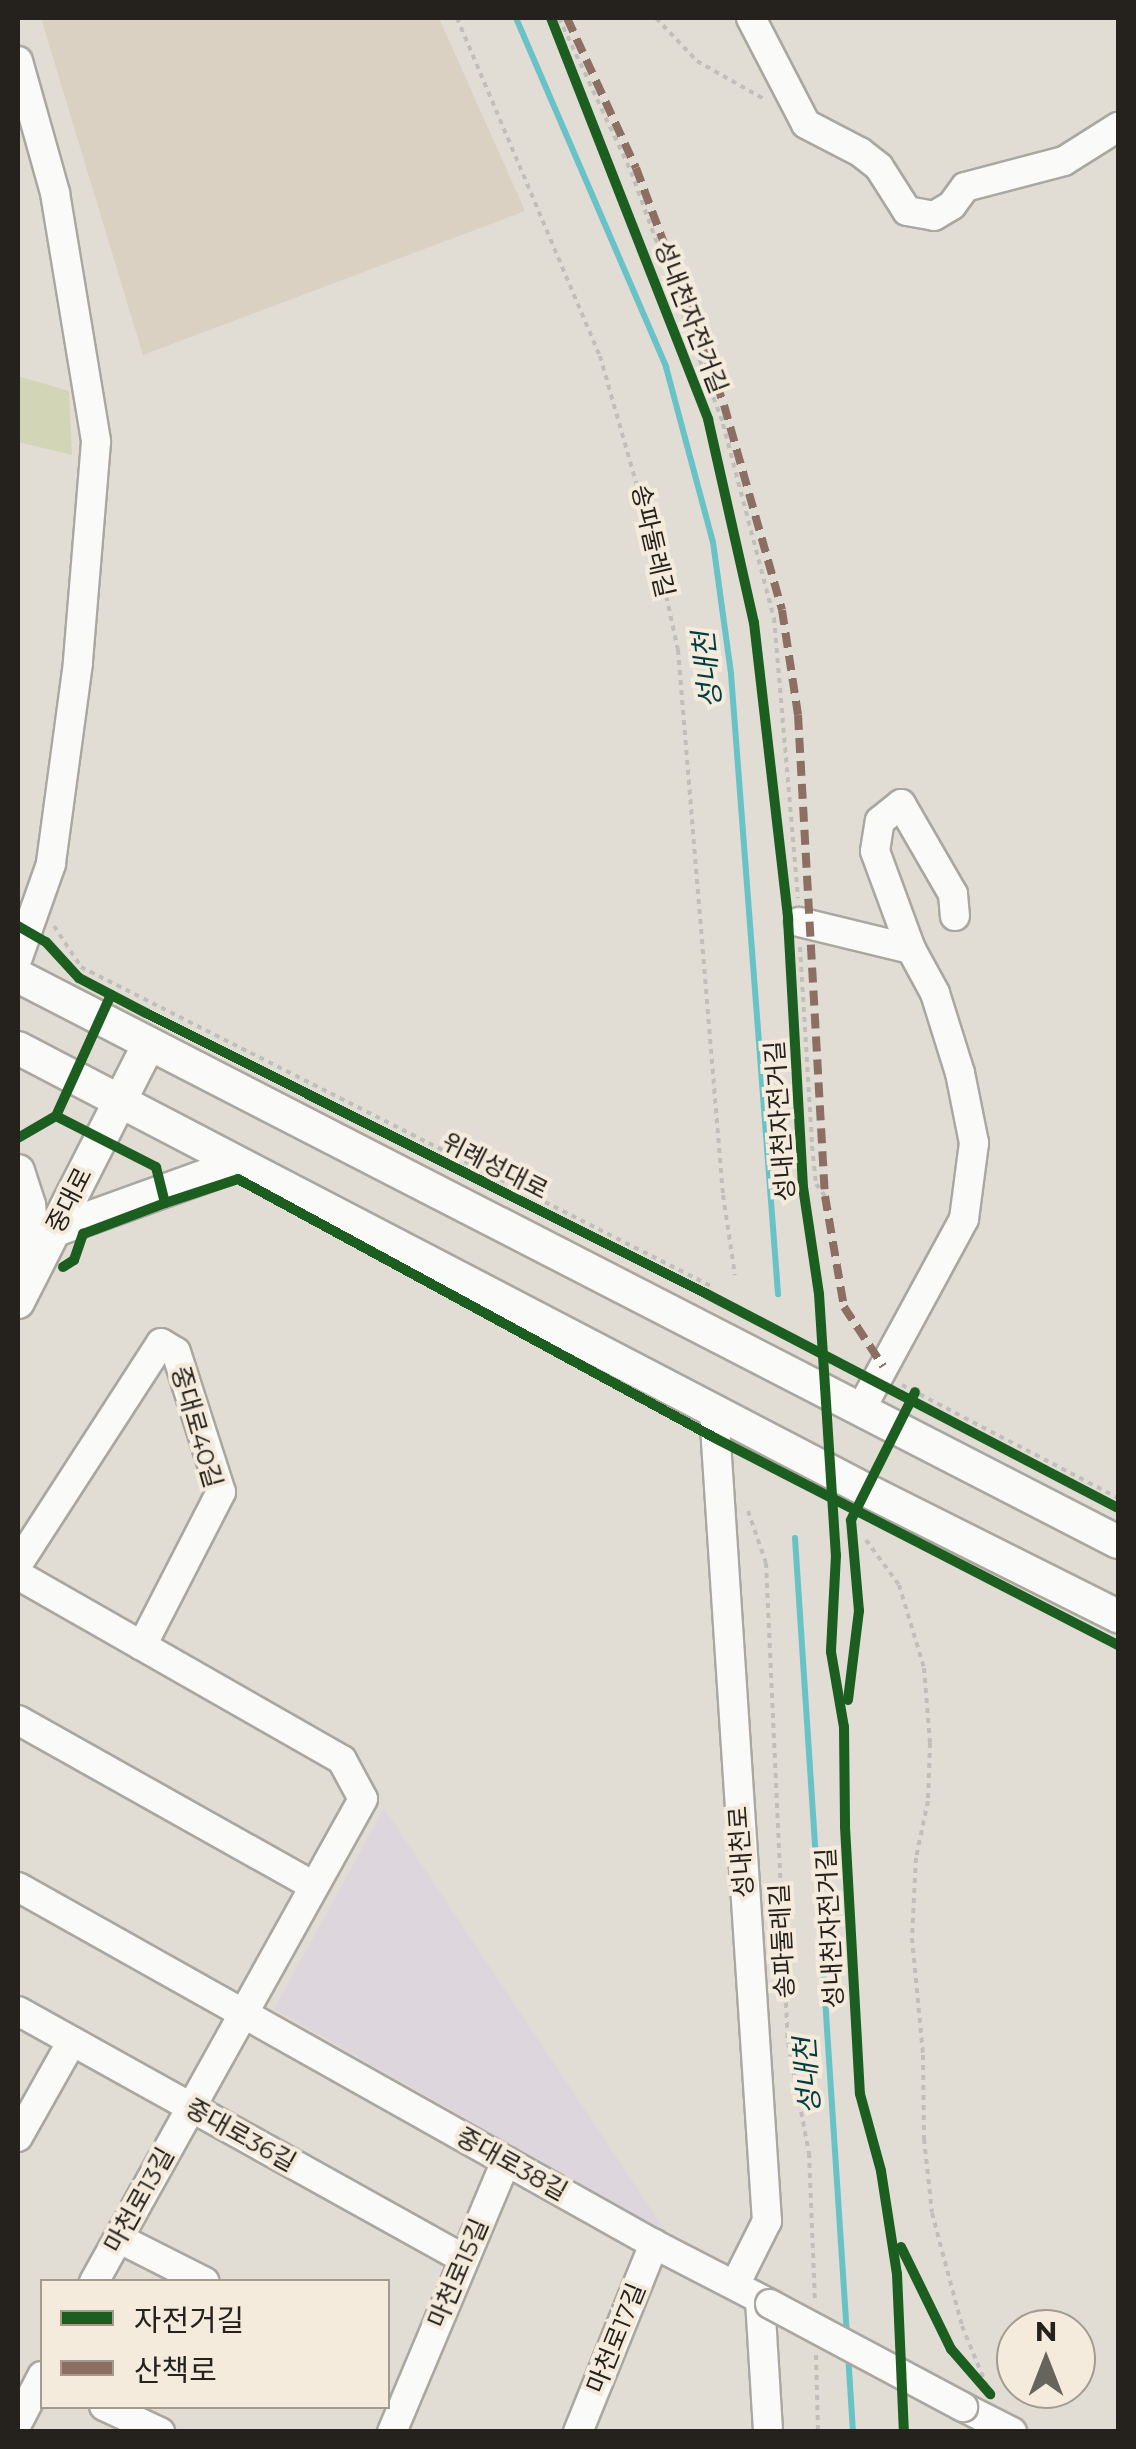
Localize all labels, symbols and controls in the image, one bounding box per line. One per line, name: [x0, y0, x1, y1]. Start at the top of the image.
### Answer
street label: 성내천자전거길: [648, 236, 734, 398]
street label: 송파둘레길: [625, 482, 681, 600]
water label: 성내천: [686, 630, 728, 710]
street label: 성내천자전거길: [759, 1040, 801, 1202]
street label: 위례성대로: [437, 1127, 553, 1205]
street label: 중대로: [40, 1162, 98, 1238]
street label: 중대로40길: [165, 1363, 229, 1491]
street label: 성내천로: [723, 1805, 759, 1899]
street label: 성내천자전거길: [811, 1847, 849, 2009]
street label: 송파둘레길: [764, 1883, 800, 1999]
water label: 성내천: [788, 2036, 826, 2116]
street label: 중대로36길: [181, 2092, 301, 2178]
street label: 중대로38길: [451, 2121, 573, 2207]
street label: 마천로13길: [98, 2142, 180, 2258]
street label: 마천로15길: [422, 2214, 494, 2332]
legend: [40, 2279, 390, 2409]
street label: 마천로17길: [580, 2279, 652, 2397]
text: 자전거길: [134, 2302, 244, 2339]
north arrow: [996, 2309, 1096, 2409]
text: N: [1035, 2314, 1057, 2348]
text: 산책로: [134, 2352, 217, 2389]

